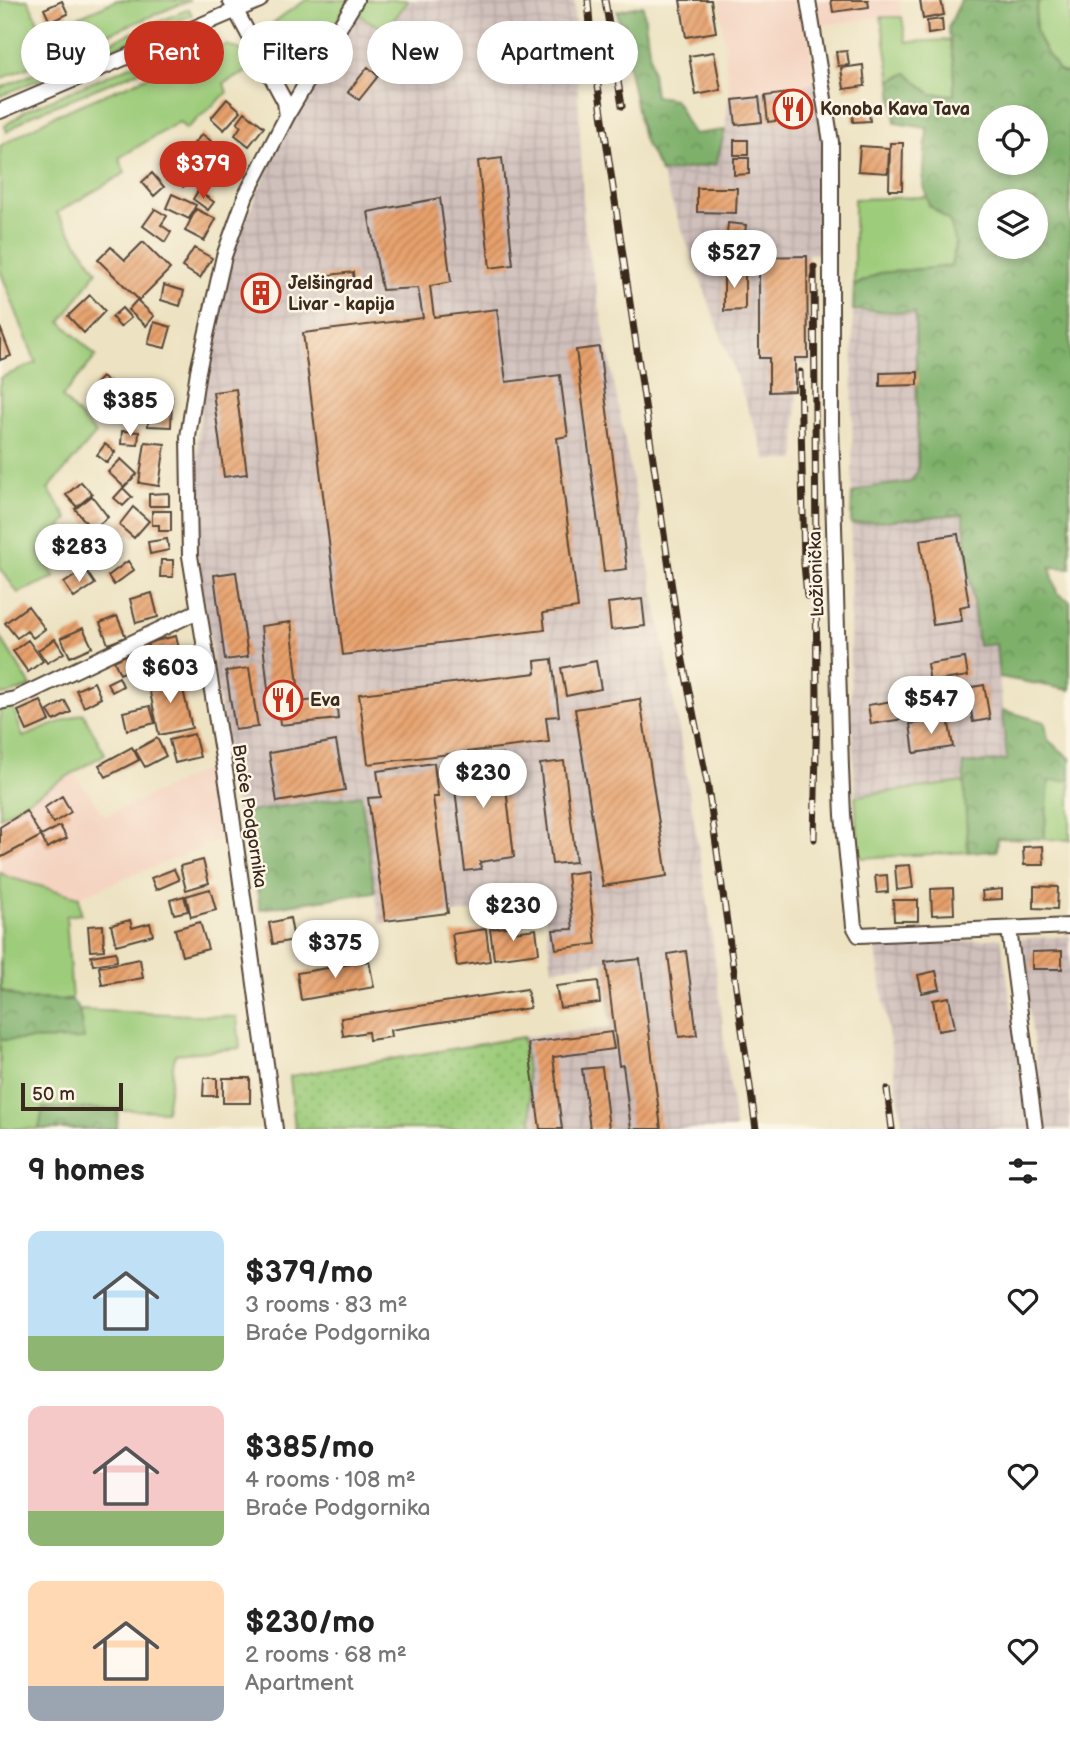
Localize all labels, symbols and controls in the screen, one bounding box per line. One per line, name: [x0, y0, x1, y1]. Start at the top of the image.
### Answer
chip: Buy: [21, 21, 110, 84]
chip: Rent: [124, 21, 224, 84]
chip: Filters: [238, 21, 353, 84]
chip: New: [367, 21, 463, 84]
chip: Apartment: [477, 21, 638, 84]
restaurant icon: Konoba Kava Tava: [772, 88, 814, 130]
place label: Konoba Kava Tava: [820, 99, 970, 120]
map controls: [978, 105, 1048, 259]
button: locate: [978, 105, 1048, 175]
pin: $379: [162, 142, 244, 201]
text: $379: [176, 150, 230, 178]
button: layers: [978, 189, 1048, 259]
pin: $527: [693, 230, 775, 290]
text: $527: [707, 239, 761, 267]
building icon: Jelšingrad Livar - kapija: [240, 272, 282, 314]
place label: Jelšingrad Livar - kapija: [288, 273, 395, 315]
pin: $385: [89, 378, 171, 438]
text: $385: [102, 387, 158, 415]
pin: $283: [38, 524, 120, 584]
street label: Ložionička: [805, 531, 828, 617]
text: $283: [51, 533, 107, 561]
pin: $603: [129, 646, 211, 705]
text: $603: [142, 654, 198, 682]
pin: $547: [890, 676, 972, 736]
restaurant icon: Eva: [262, 679, 304, 721]
text: $547: [904, 685, 958, 713]
place label: Eva: [310, 690, 340, 711]
street label: Braće Podgornika: [228, 743, 271, 889]
pin: $230: [442, 750, 524, 810]
text: $230: [455, 759, 511, 787]
pin: $230: [472, 884, 554, 943]
text: $230: [485, 892, 541, 920]
pin: $375: [294, 920, 376, 980]
text: $375: [308, 929, 362, 957]
scale bar: [21, 1080, 122, 1112]
text: 50 m: [32, 1083, 75, 1106]
icon: filters: [1004, 1152, 1042, 1190]
text: 9 homes: [28, 1153, 145, 1189]
text: $379/mo: [245, 1255, 373, 1291]
icon: home: [84, 1259, 168, 1343]
icon: heart: [1004, 1282, 1042, 1320]
text: 3 rooms · 83 m²: [245, 1291, 407, 1319]
text: Braće Podgornika: [245, 1319, 431, 1347]
text: $385/mo: [245, 1430, 374, 1466]
icon: home: [84, 1434, 168, 1518]
icon: heart: [1004, 1457, 1042, 1495]
text: 4 rooms · 108 m²: [245, 1466, 416, 1494]
text: Braće Podgornika: [245, 1494, 431, 1522]
text: $230/mo: [245, 1605, 375, 1641]
icon: home: [84, 1609, 168, 1693]
icon: heart: [1004, 1632, 1042, 1670]
text: 2 rooms · 68 m²: [245, 1641, 407, 1669]
text: Apartment: [245, 1669, 354, 1697]

